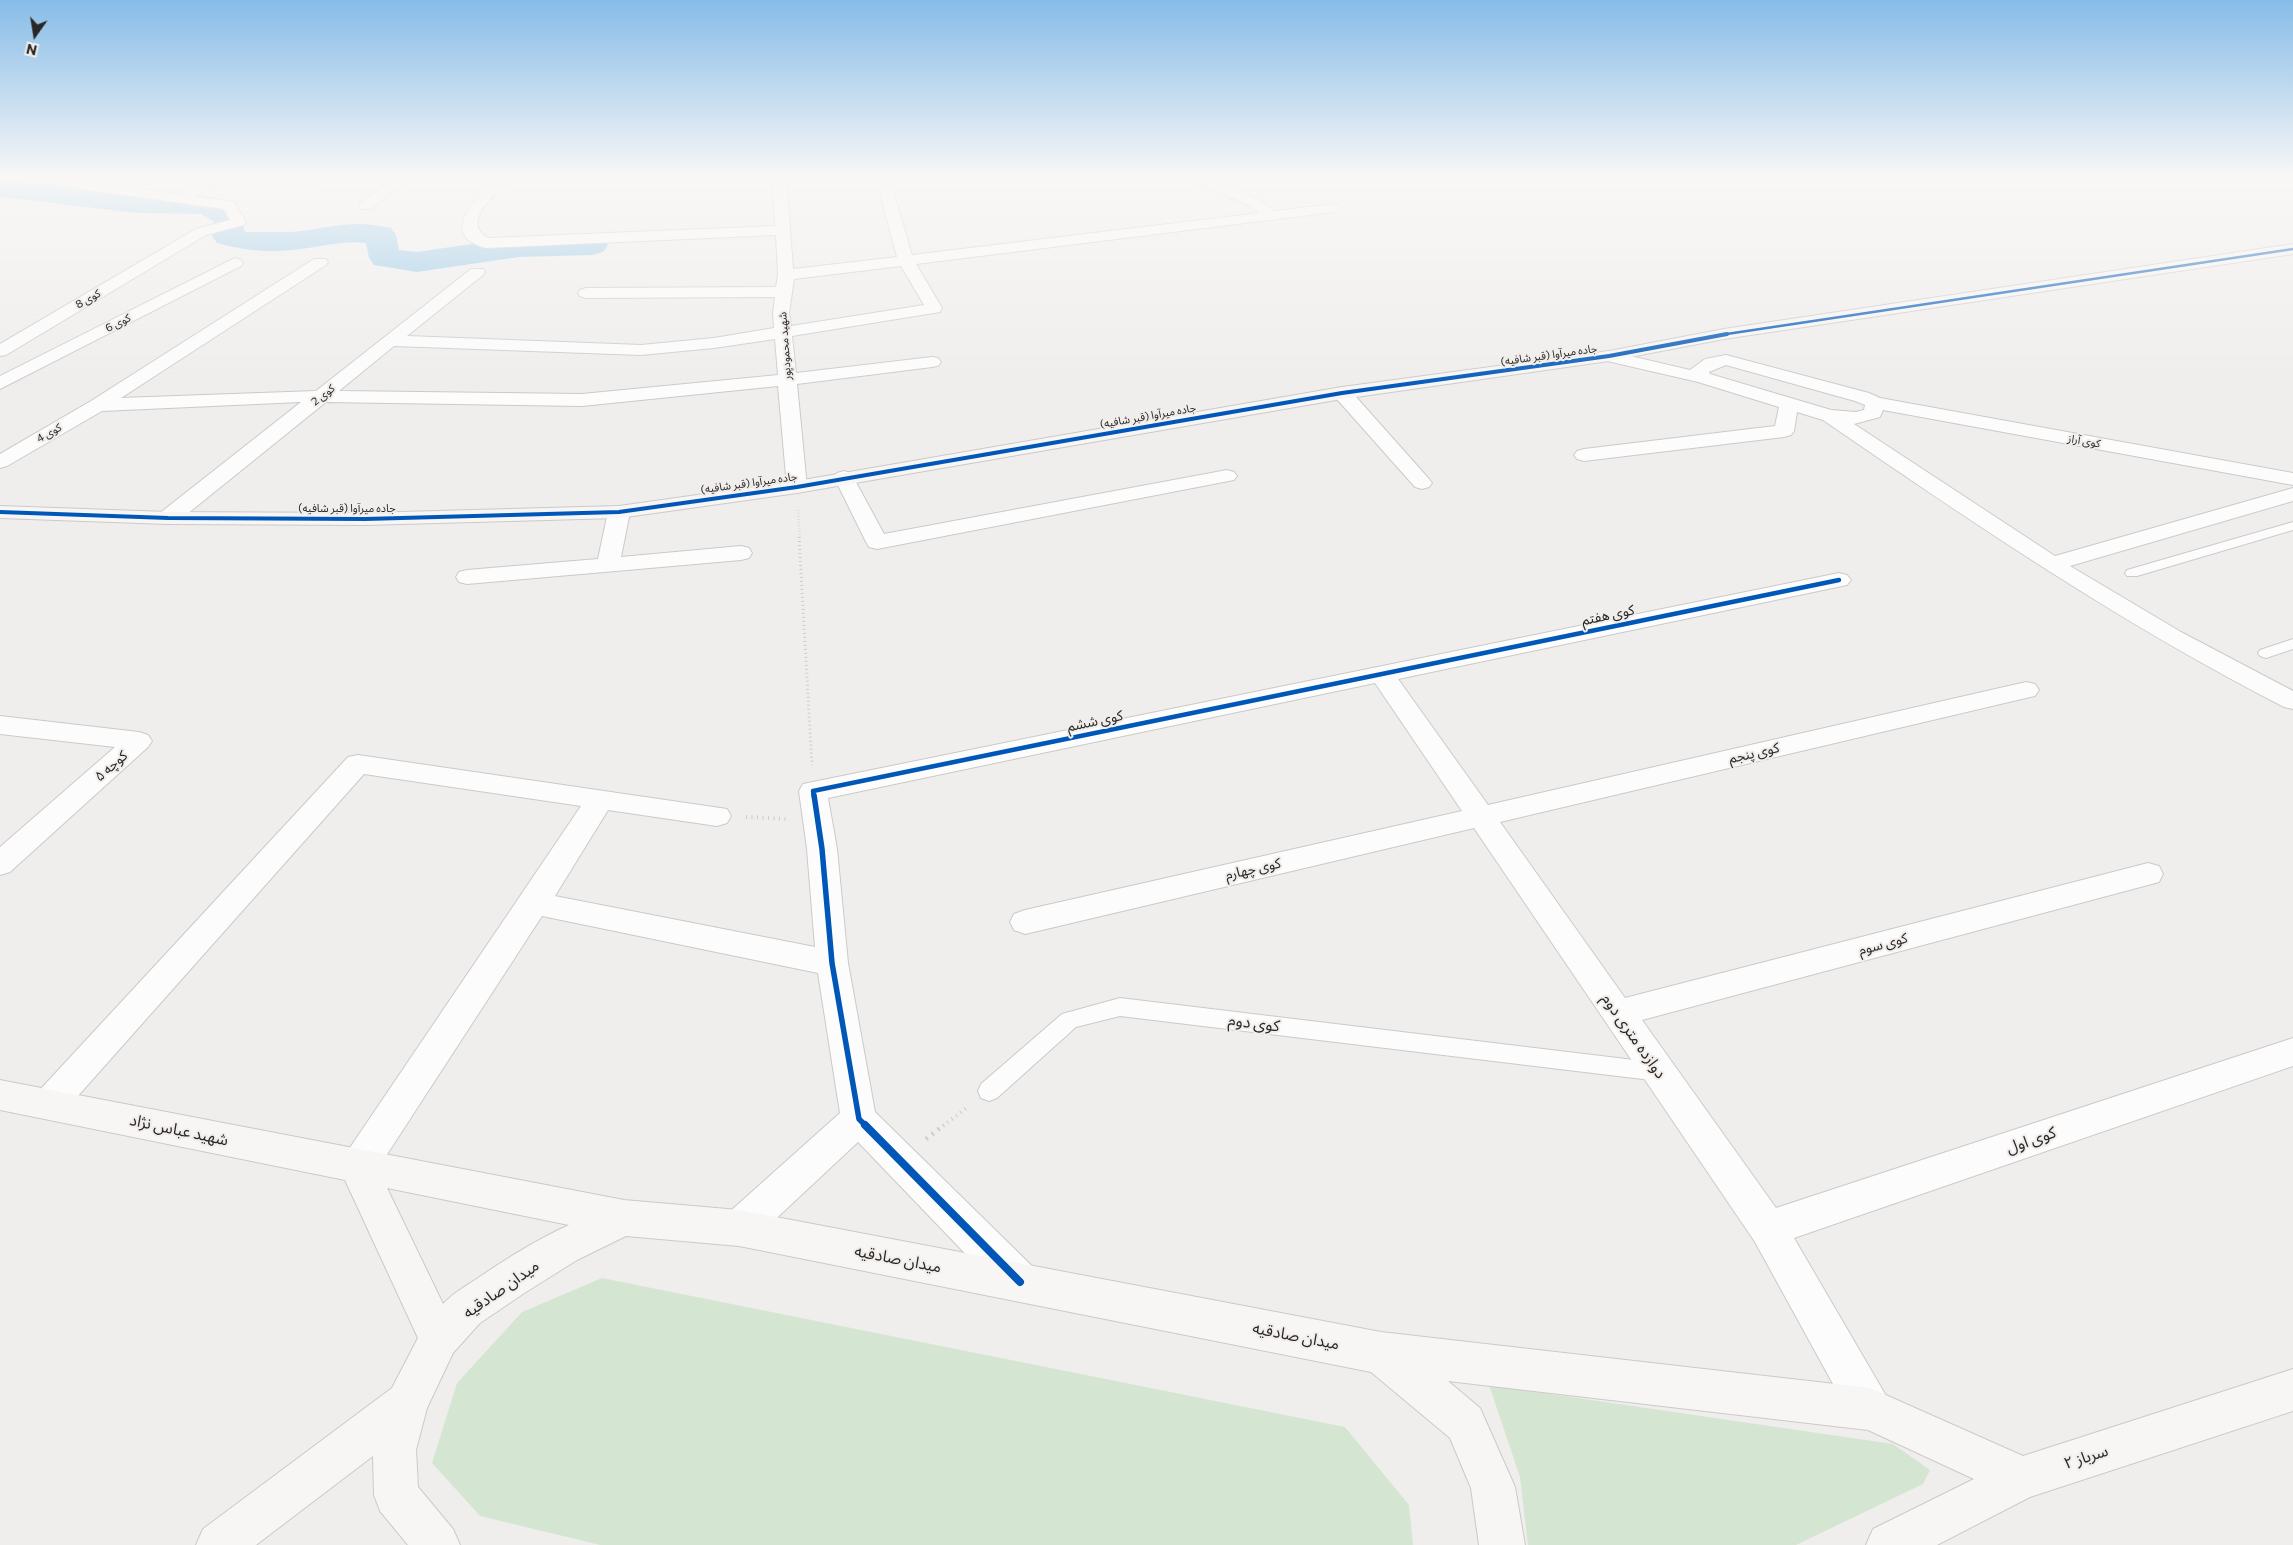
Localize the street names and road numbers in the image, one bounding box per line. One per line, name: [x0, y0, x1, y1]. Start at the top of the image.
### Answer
street label: کوی 8: [73, 287, 103, 311]
street label: کوی 6: [103, 311, 133, 335]
street label: شهید محمودپور: [776, 311, 794, 381]
street label: جاده میرآوا (قبر شافیه): [1500, 342, 1598, 368]
street label: کوی 2: [309, 382, 337, 408]
street label: جاده میرآوا (قبر شافیه): [1099, 401, 1197, 431]
street label: کوی 4: [34, 421, 64, 445]
street label: کوی آراز: [2067, 432, 2101, 450]
street label: جاده میرآوا (قبر شافیه): [700, 470, 798, 496]
street label: جاده میرآوا (قبر شافیه): [298, 501, 396, 515]
street label: کوی هفتم: [1580, 601, 1636, 629]
street label: کوی ششم: [1066, 707, 1124, 735]
street label: کوی پنجم: [1727, 739, 1781, 767]
street label: کوچه ۵: [91, 747, 131, 785]
street label: کوی چهارم: [1224, 854, 1282, 884]
street label: کوی سوم: [1857, 929, 1909, 959]
street label: دوازده متری دوم: [1598, 990, 1670, 1082]
street label: کوی دوم: [1227, 1010, 1281, 1036]
street label: شهید عباس نژاد: [128, 1110, 230, 1150]
street label: کوی اول: [2004, 1123, 2058, 1157]
street label: میدان صادقیه: [853, 1241, 943, 1277]
street label: میدان صادقیه: [459, 1256, 543, 1322]
street label: میدان صادقیه: [1251, 1318, 1341, 1354]
street label: سرباز ۲: [2061, 1441, 2111, 1473]

